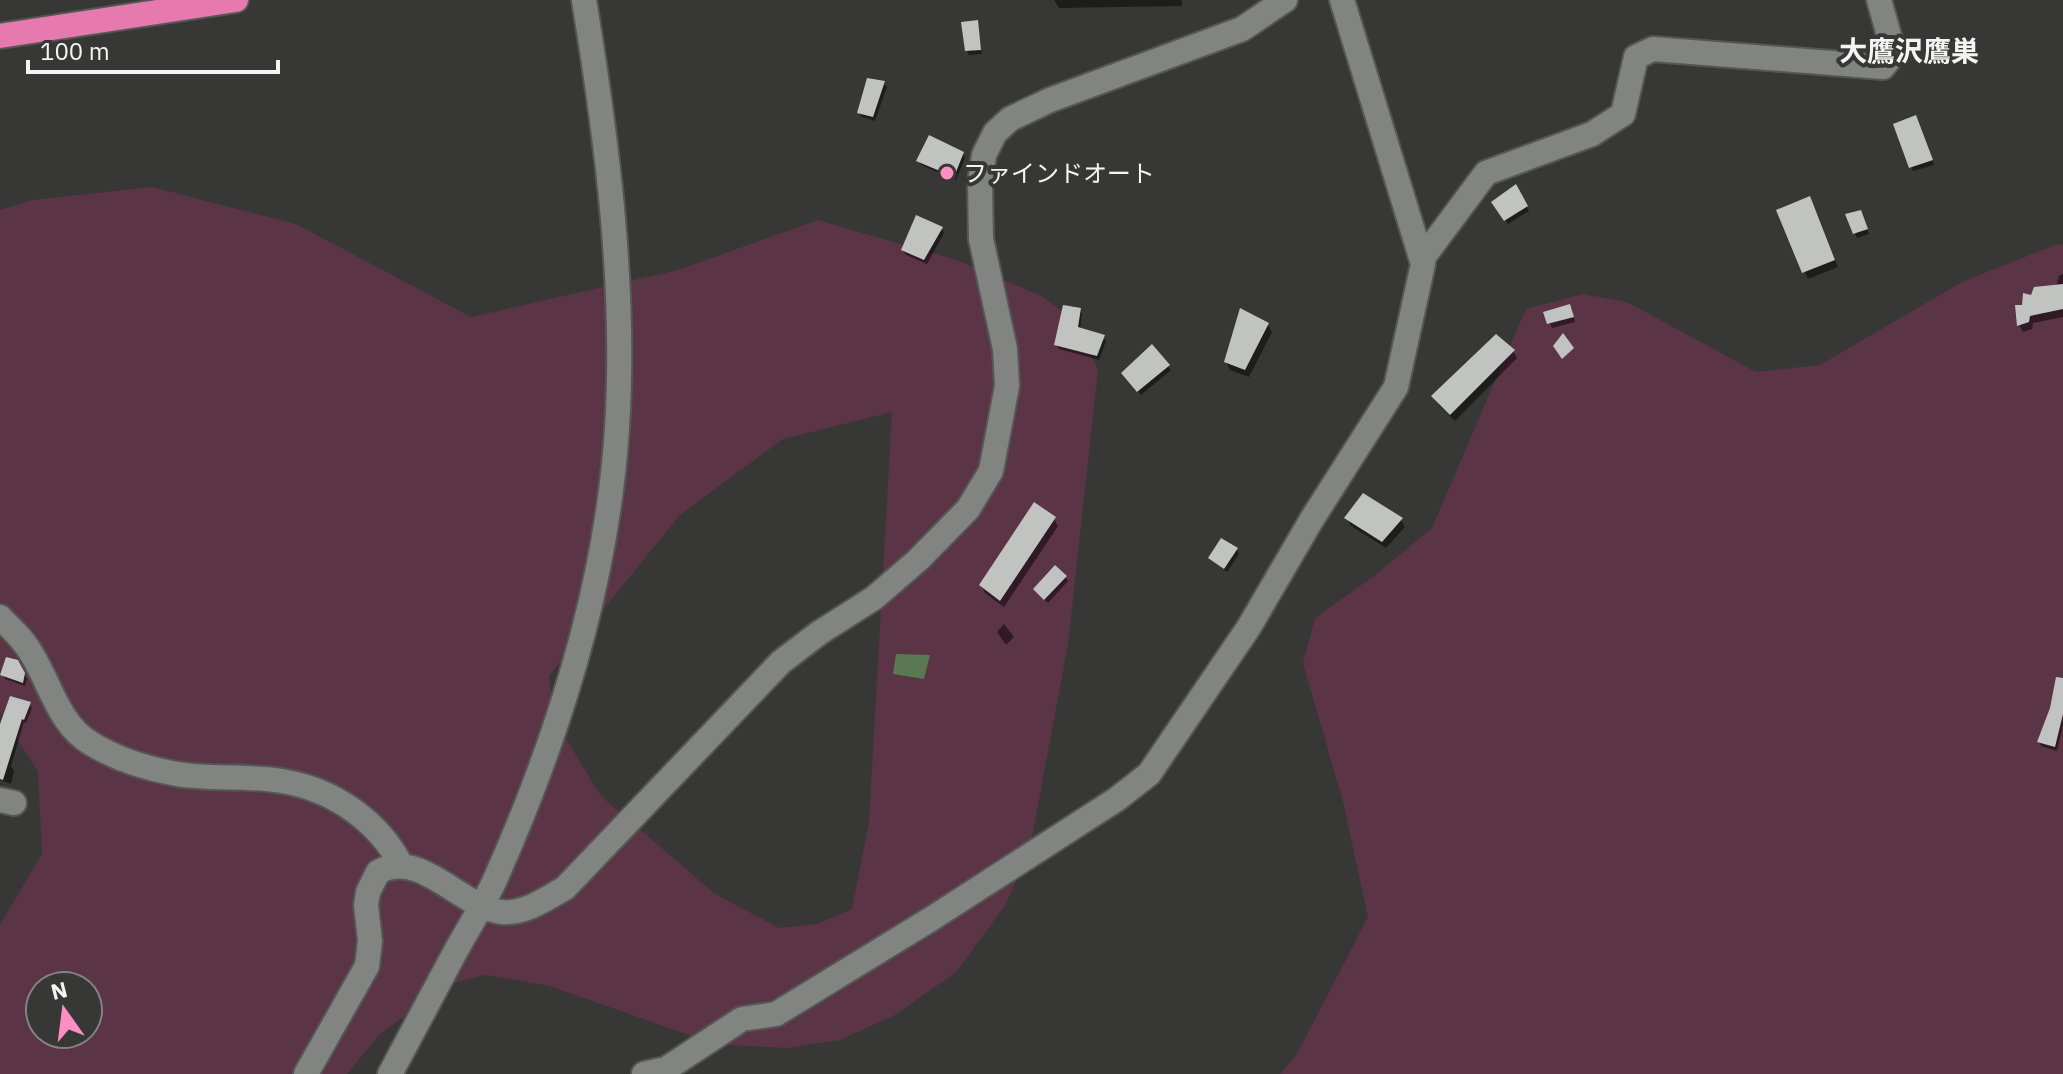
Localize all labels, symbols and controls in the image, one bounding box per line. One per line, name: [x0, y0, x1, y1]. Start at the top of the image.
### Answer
scale bar: [28, 24, 278, 74]
district label: 大鷹沢鷹巣: [1839, 32, 1979, 69]
text: 100 m: [40, 35, 110, 67]
place label: ファインドオート: [963, 157, 1155, 189]
marker: ファインドオート: [938, 164, 956, 182]
north arrow: [24, 970, 104, 1050]
text: N: [48, 974, 70, 1006]

